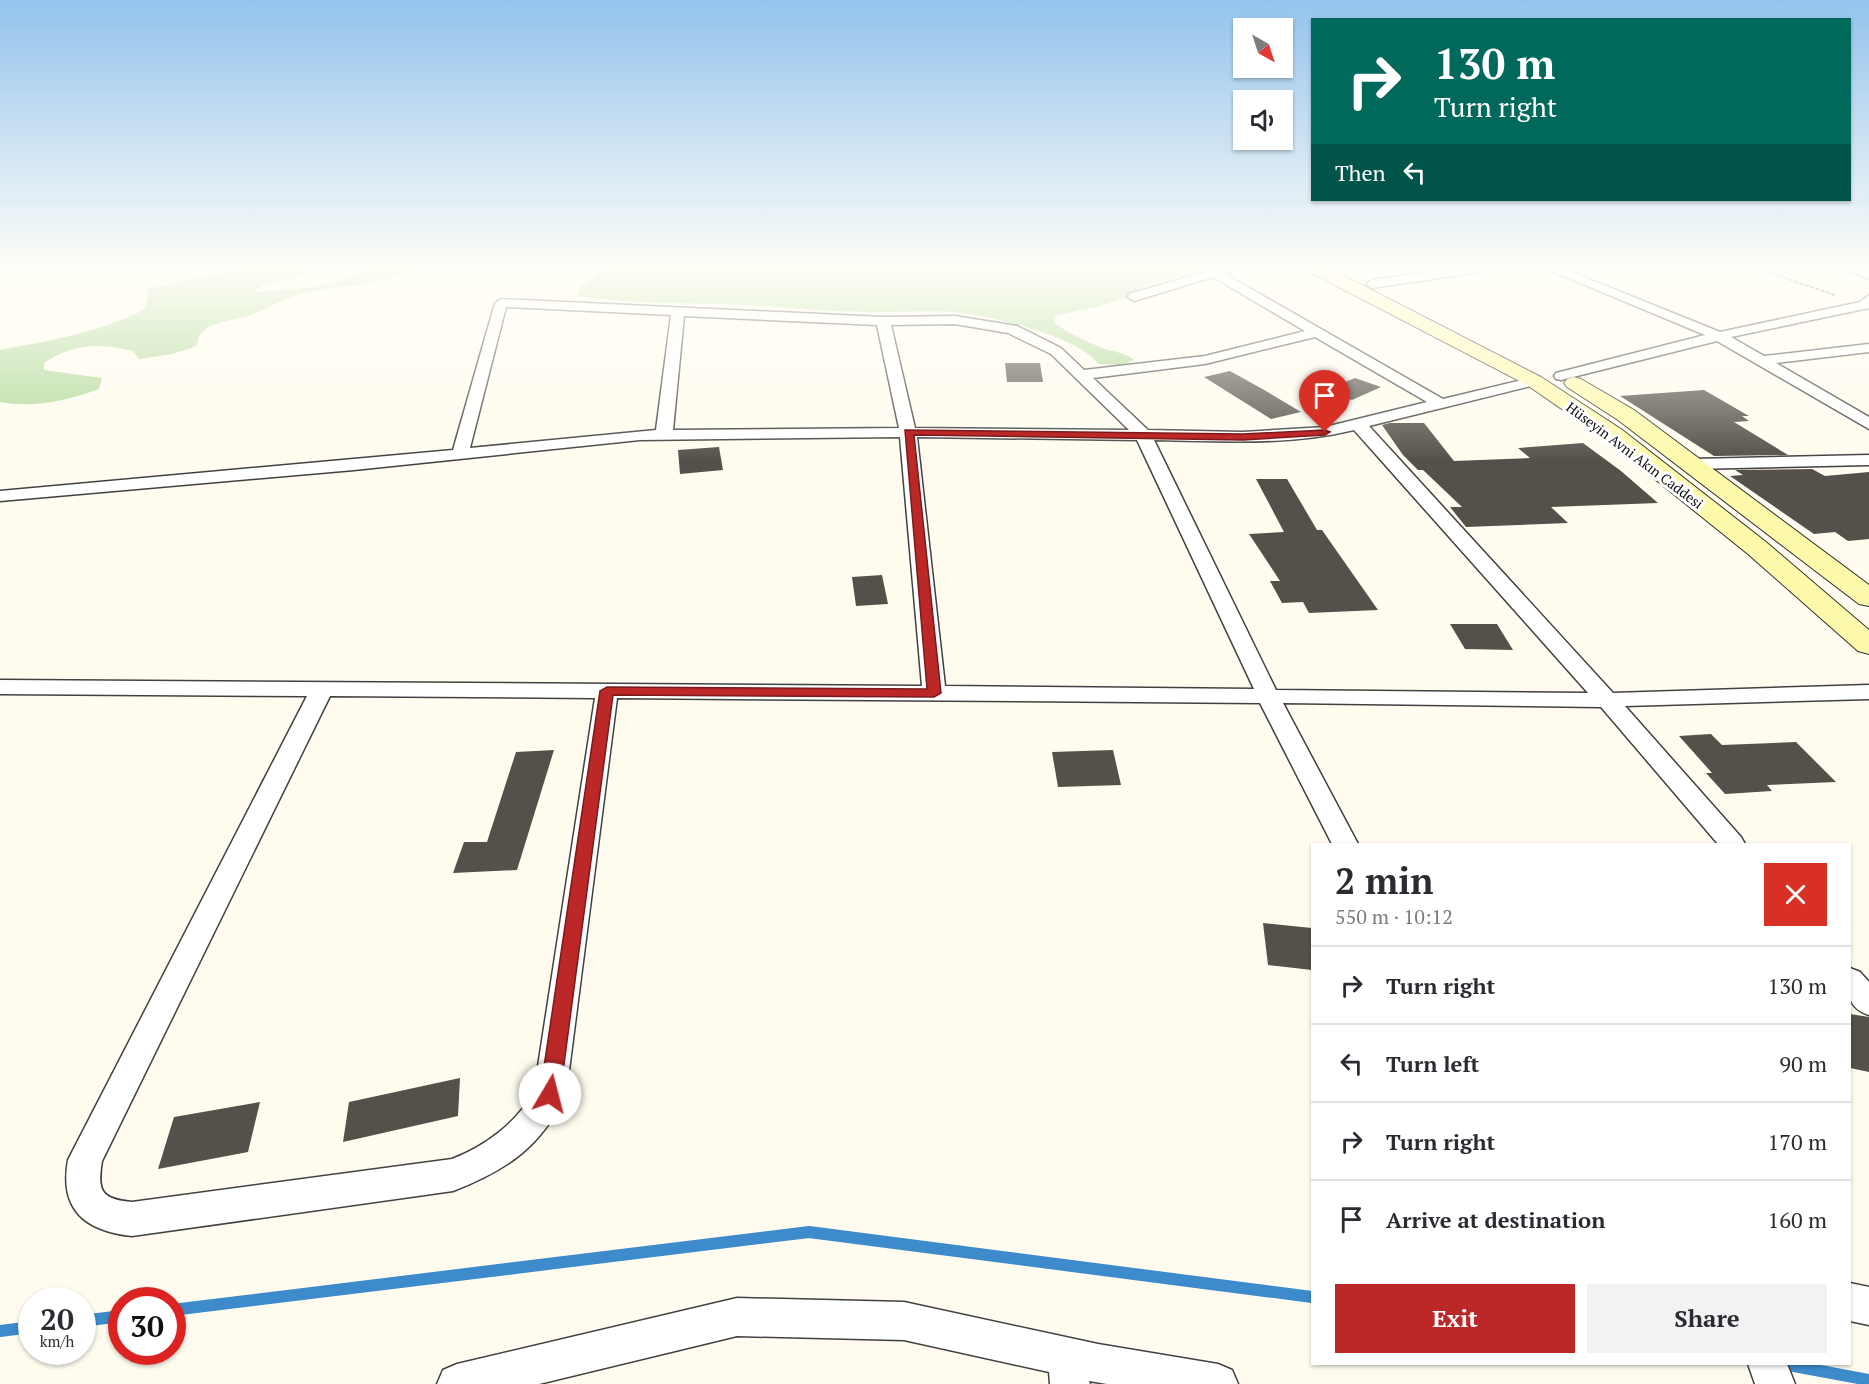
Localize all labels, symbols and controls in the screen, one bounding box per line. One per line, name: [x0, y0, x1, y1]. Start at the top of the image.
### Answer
north arrow: [1233, 18, 1293, 78]
map controls: [1233, 18, 1293, 150]
text: 130 m: [1434, 35, 1555, 91]
icon: right: [1335, 42, 1413, 120]
text: Turn right: [1434, 89, 1557, 125]
button: sound: [1233, 90, 1293, 150]
icon: left: [1398, 156, 1431, 189]
text: Then: [1335, 158, 1386, 187]
pin: [1299, 370, 1350, 432]
icon: arrive: [1308, 379, 1341, 412]
street label: Hüseyin Avni Akın Caddesi: [1563, 397, 1707, 513]
text: 2 min: [1335, 857, 1433, 904]
button: close: [1764, 863, 1827, 926]
text: 550 m · 10:12: [1335, 903, 1453, 930]
icon: right: [1335, 969, 1368, 1002]
text: Turn right: [1386, 971, 1495, 1000]
text: 130 m: [1767, 971, 1827, 1000]
icon: left: [1335, 1047, 1368, 1080]
text: Turn left: [1386, 1049, 1479, 1078]
text: 90 m: [1779, 1049, 1827, 1078]
position arrow: [518, 1062, 582, 1126]
icon: right: [1335, 1125, 1368, 1158]
text: Turn right: [1386, 1127, 1495, 1156]
text: 170 m: [1767, 1127, 1827, 1156]
icon: arrive: [1335, 1203, 1368, 1236]
text: Arrive at destination: [1386, 1205, 1605, 1234]
text: 160 m: [1767, 1205, 1827, 1234]
button: Exit: [1335, 1284, 1575, 1353]
button: Share: [1587, 1284, 1827, 1353]
speed limit sign: 30: [108, 1287, 186, 1365]
text: 20: [40, 1299, 74, 1339]
text: km/h: [40, 1331, 74, 1351]

